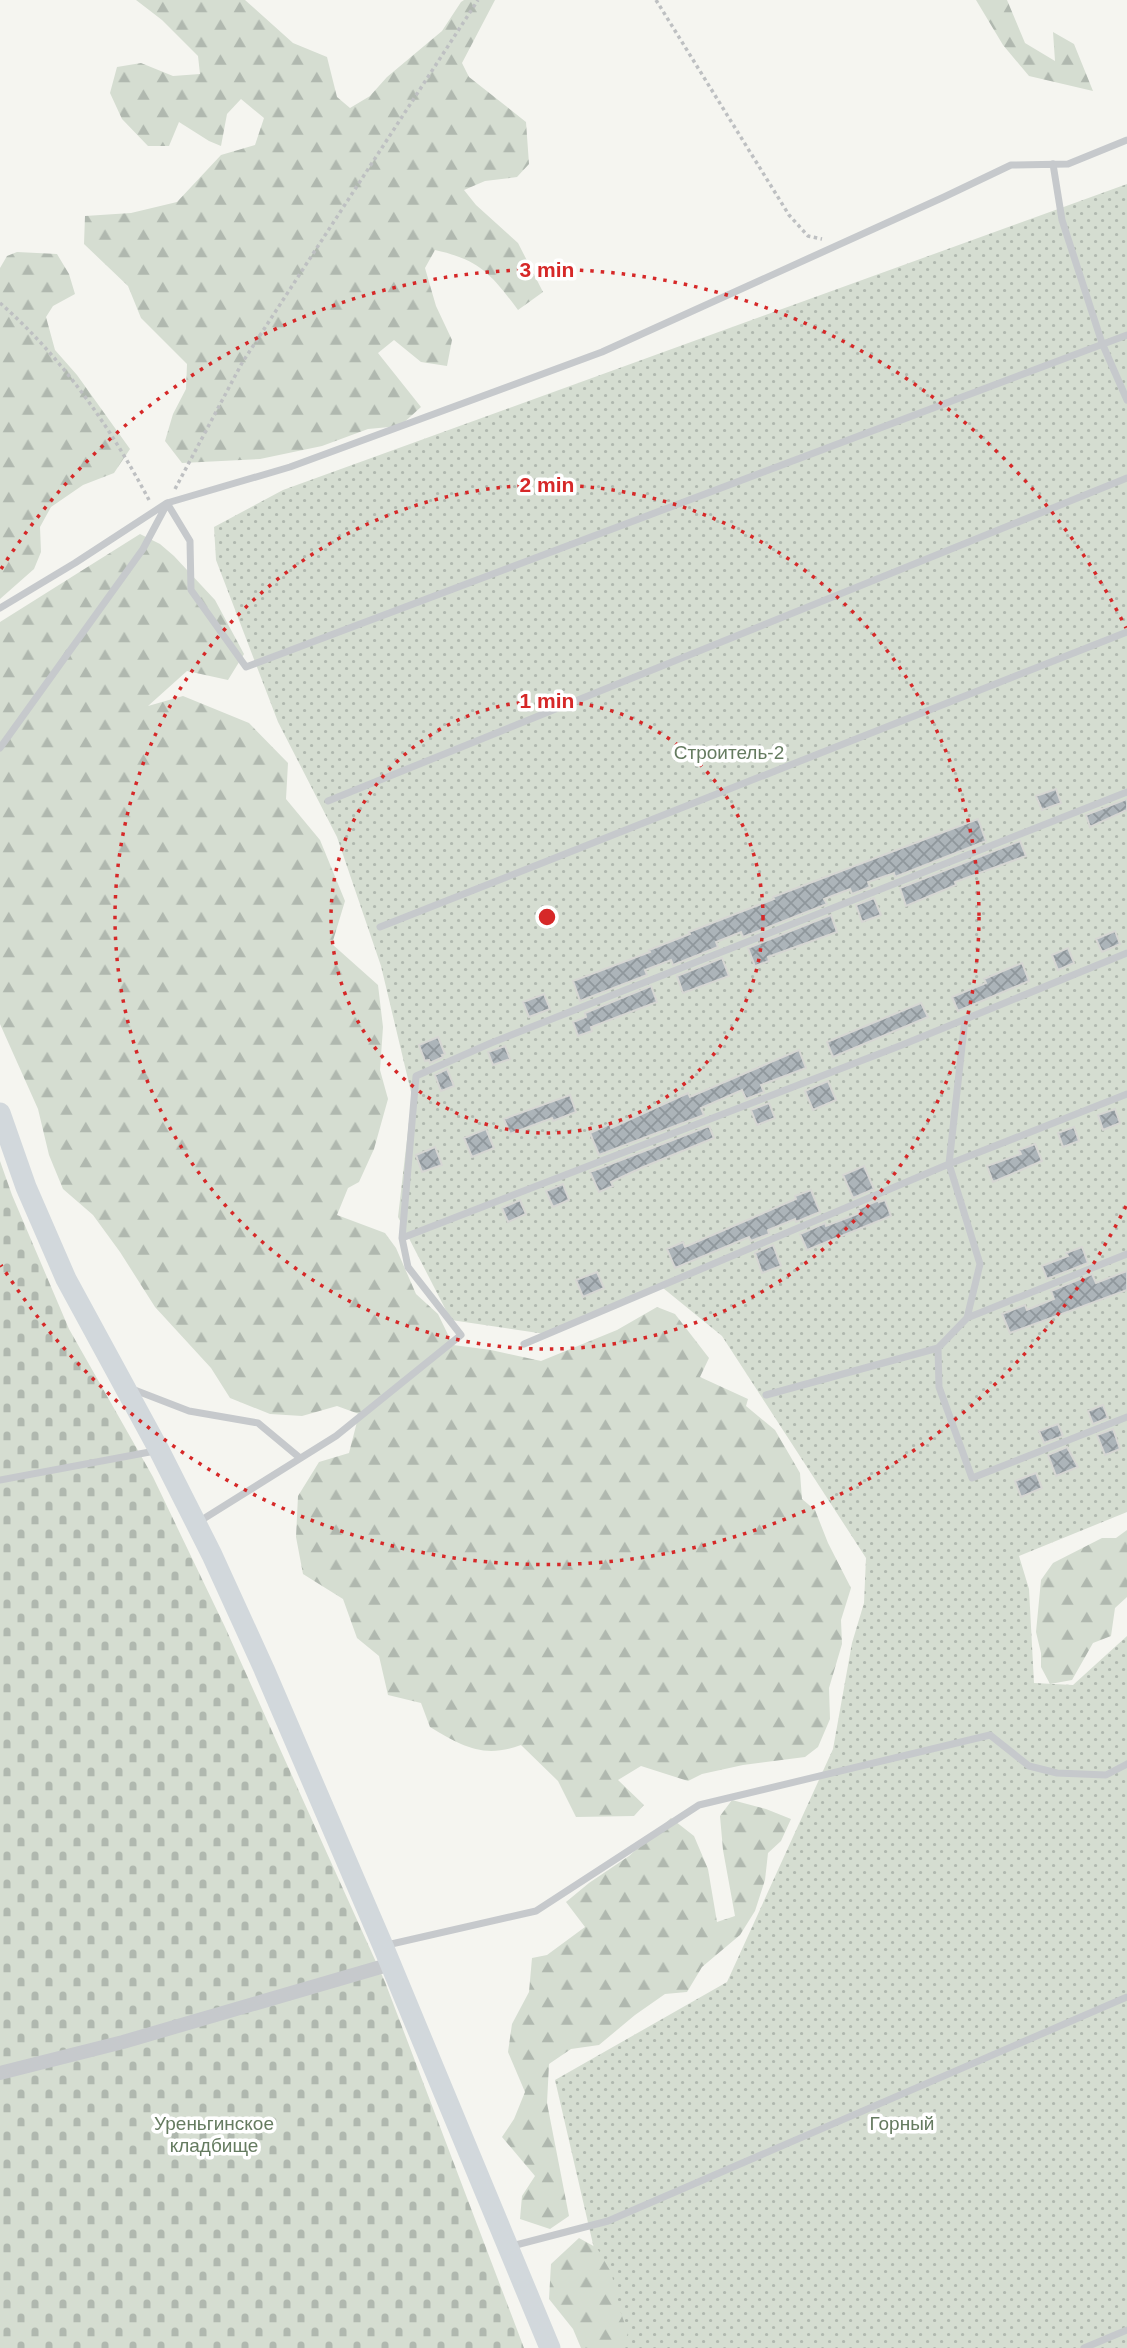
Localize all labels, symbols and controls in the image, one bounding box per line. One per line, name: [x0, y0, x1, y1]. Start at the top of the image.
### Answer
text: 3 min: [520, 258, 574, 281]
text: 2 min: [520, 473, 574, 496]
text: 1 min: [520, 689, 574, 712]
park label: Строитель-2: [674, 742, 784, 763]
centre of rings: [535, 905, 559, 929]
park label: Уреньгинское кладбище: [154, 2113, 274, 2156]
park label: Горный: [870, 2113, 934, 2134]

